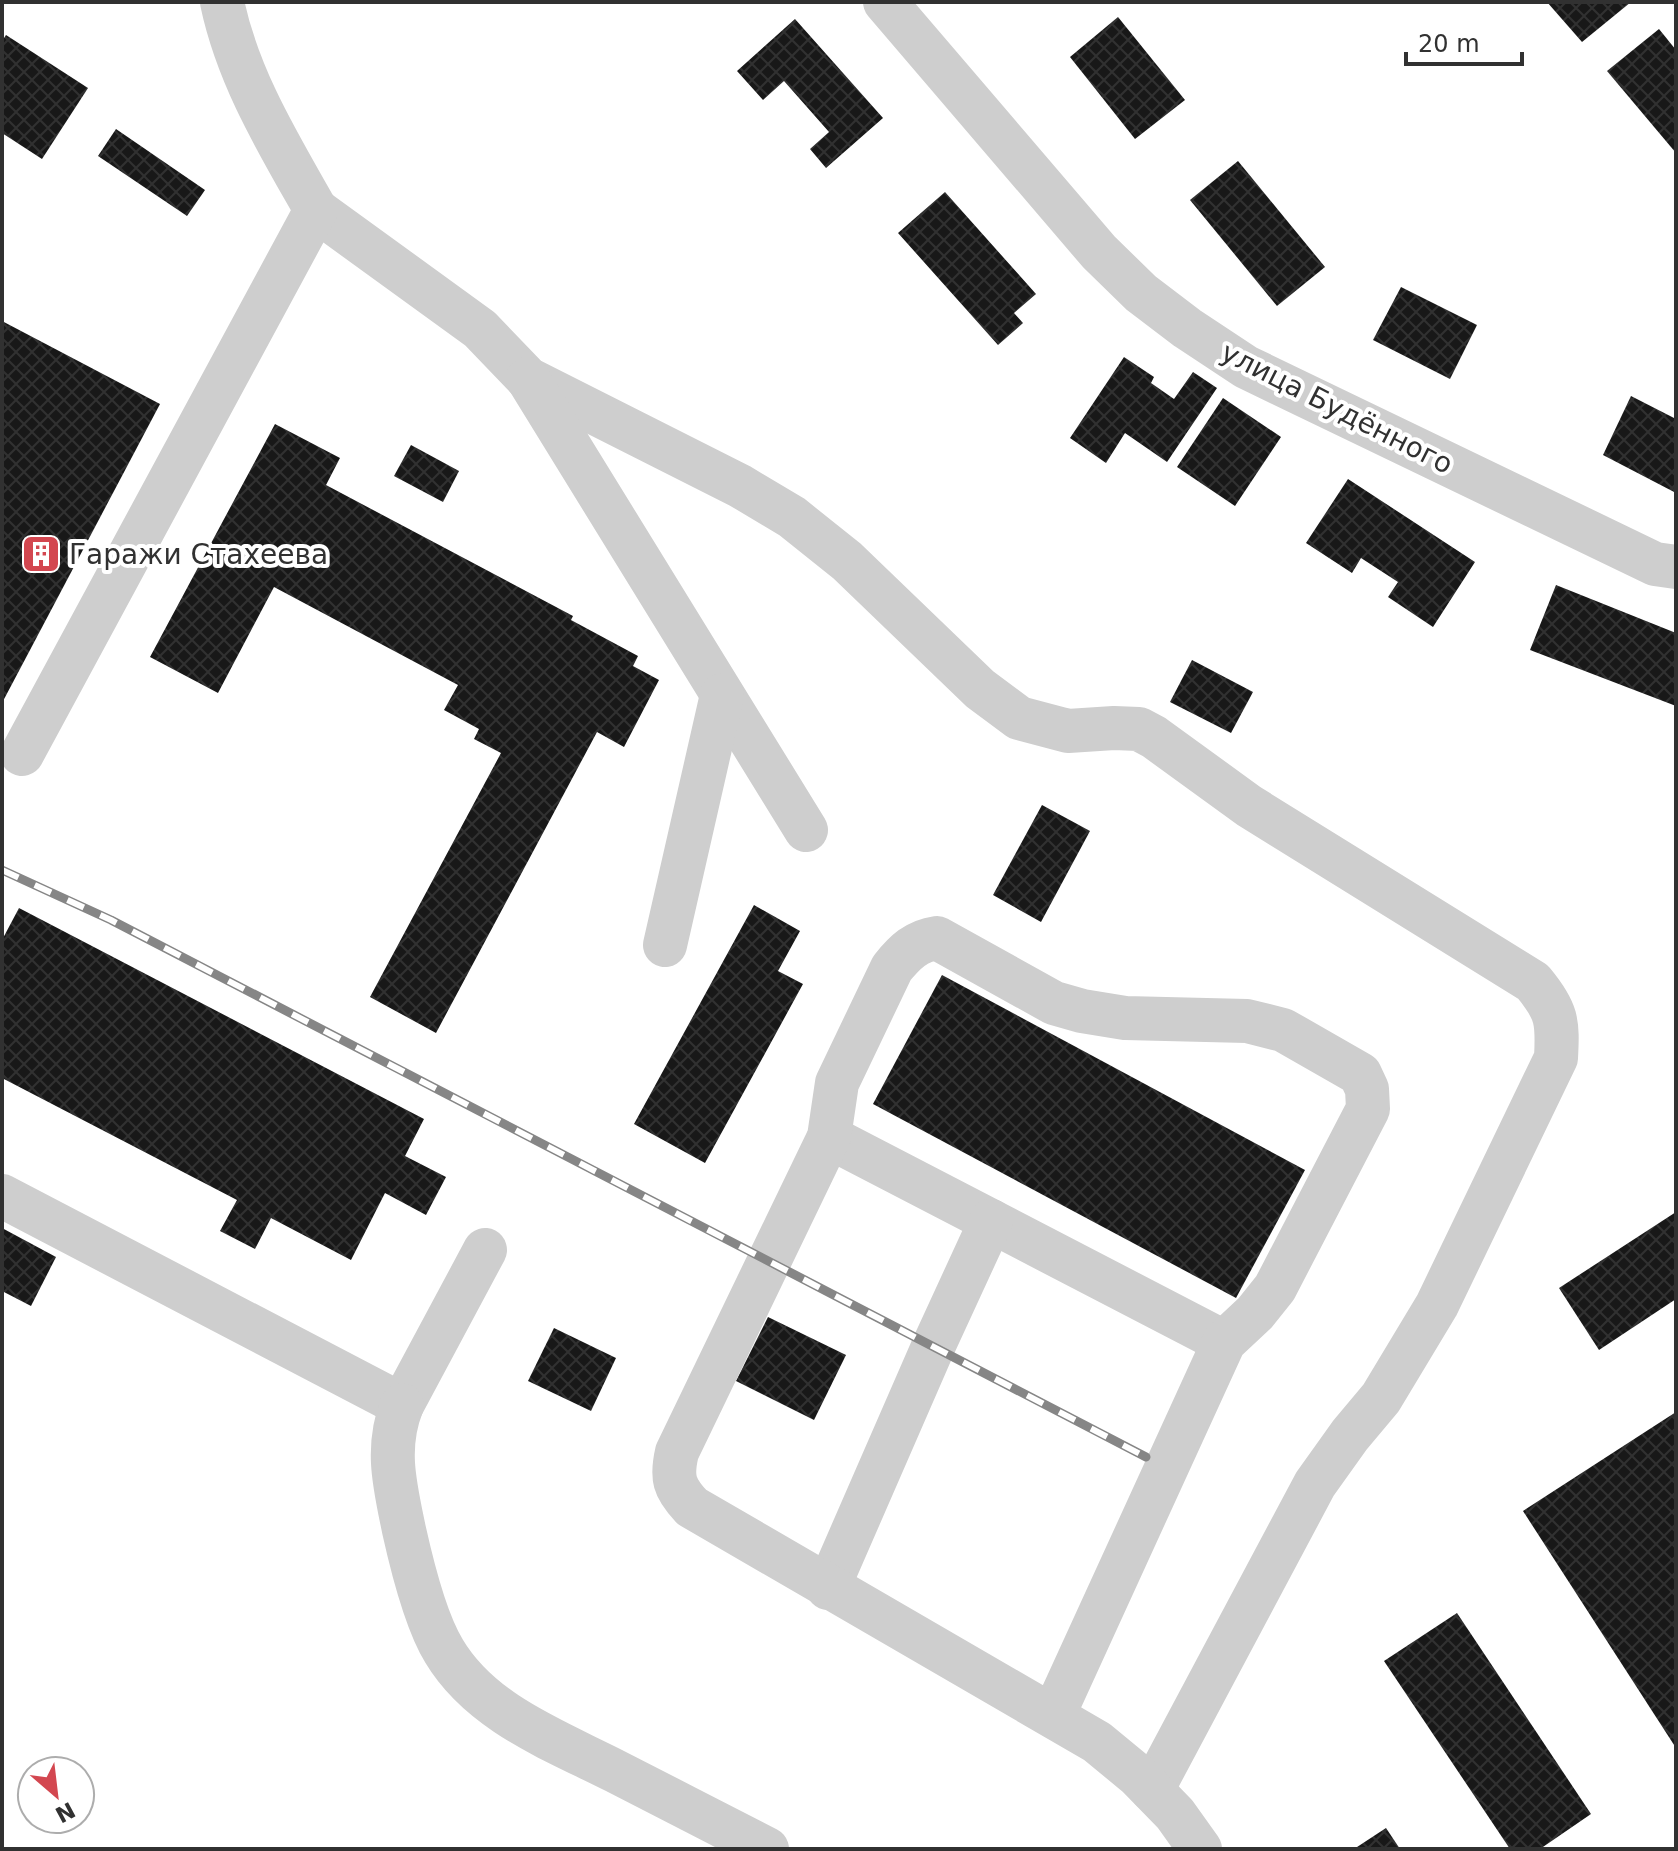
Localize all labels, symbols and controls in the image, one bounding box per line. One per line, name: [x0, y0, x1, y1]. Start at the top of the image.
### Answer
scale bar: [1406, 16, 1522, 66]
text: 20 m: [1418, 30, 1480, 58]
street label: улица Будённого: [1216, 335, 1458, 481]
building icon: Гаражи Стахеева: [20, 533, 62, 575]
place label: Гаражи Стахеева: [69, 538, 328, 571]
north arrow: [16, 1755, 96, 1835]
text: N: [51, 1797, 79, 1828]

